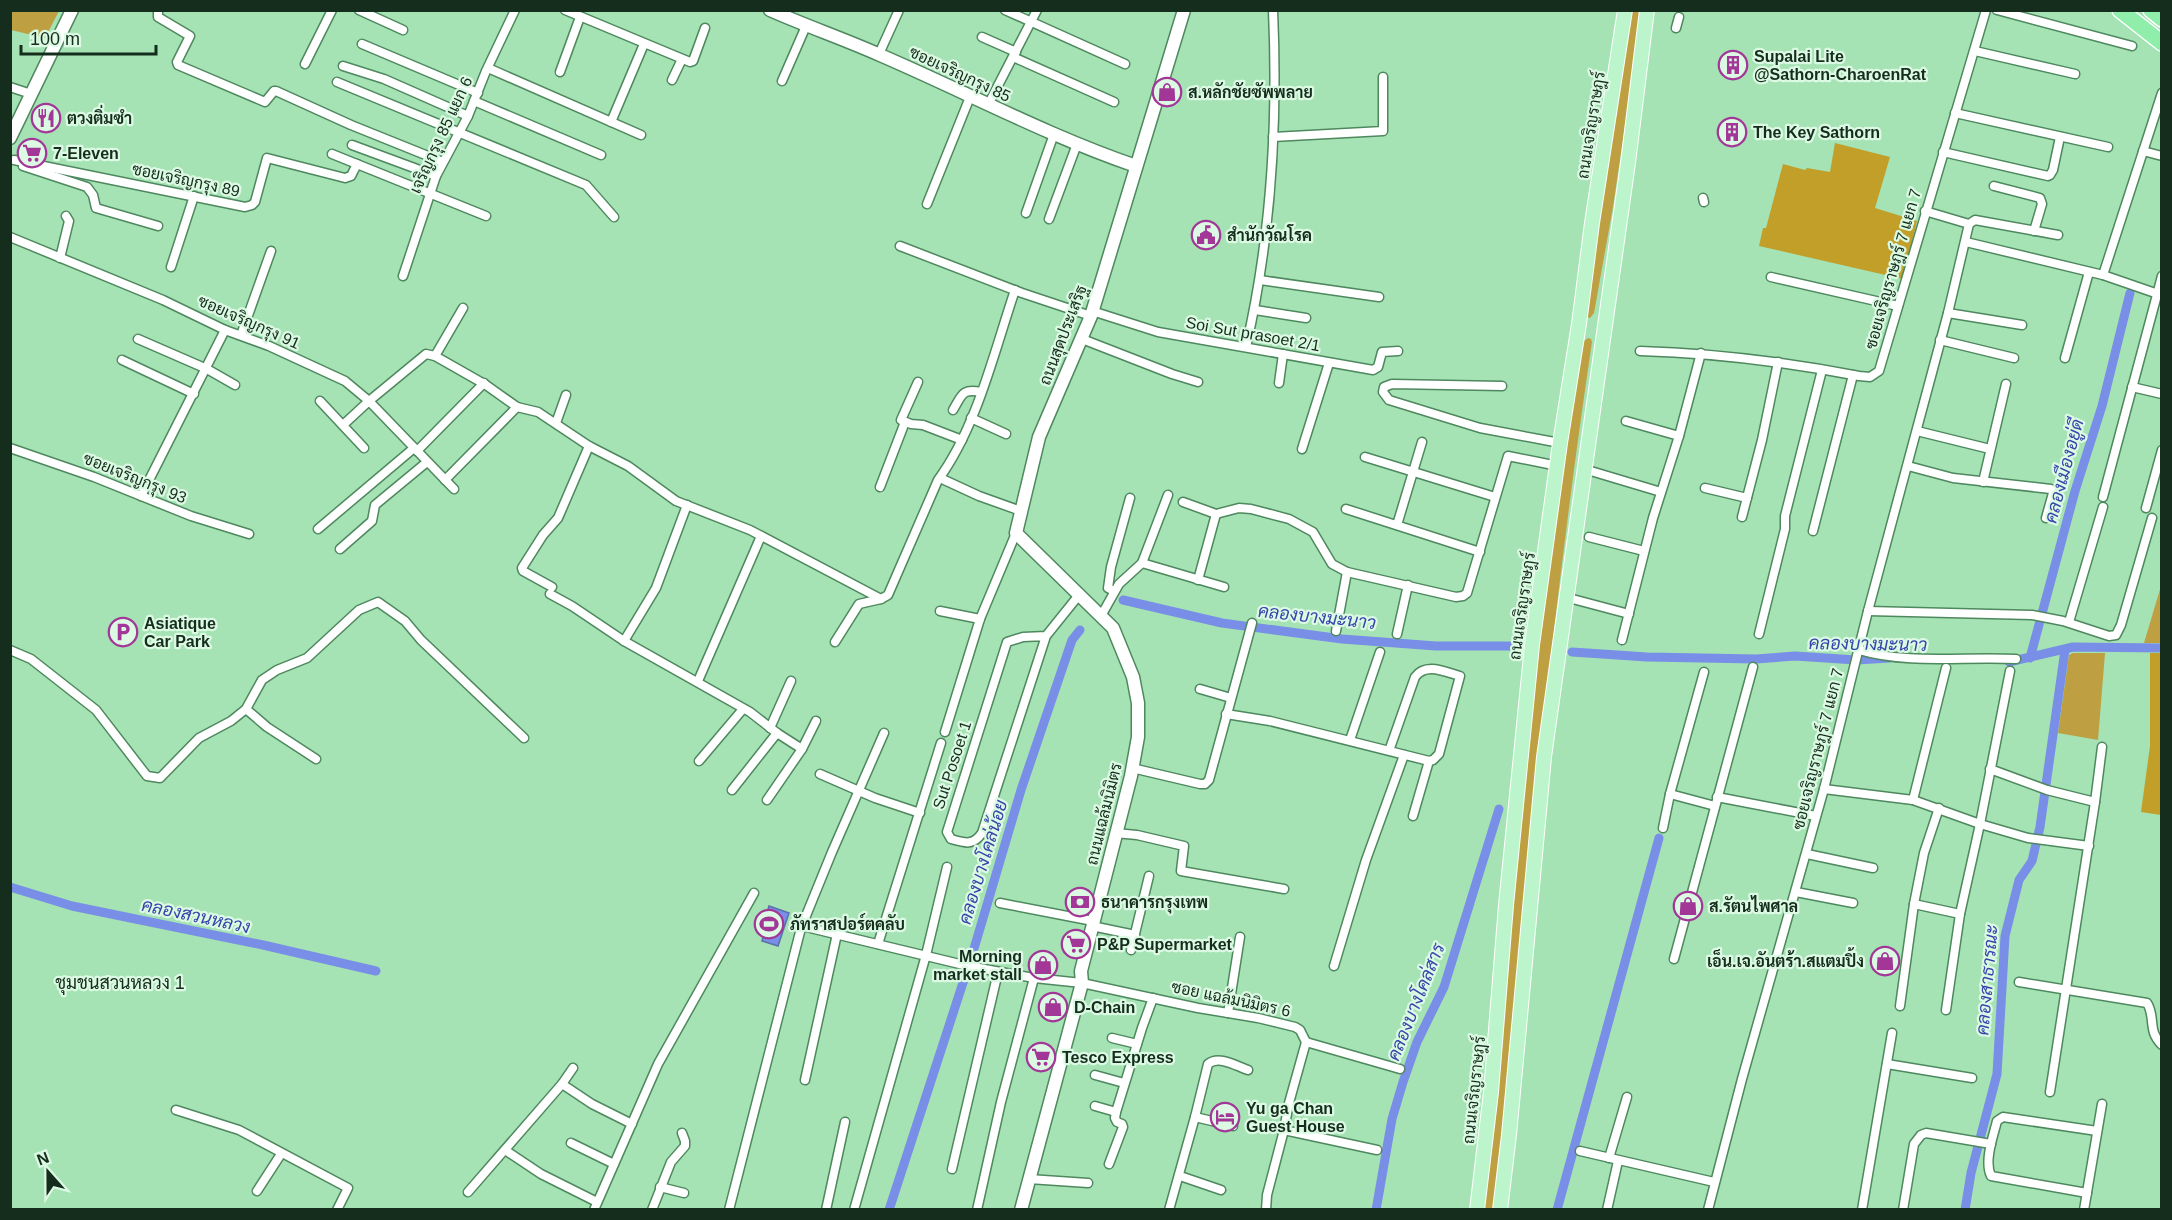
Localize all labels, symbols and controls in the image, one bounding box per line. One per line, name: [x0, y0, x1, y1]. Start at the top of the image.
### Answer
scale bar: [21, 18, 156, 56]
text: 100 m: [30, 29, 80, 49]
street label: ซอยเจริญกรุง 85: [905, 42, 1014, 108]
place label: Supalai Lite @Sathorn-CharoenRat: [1754, 48, 1927, 83]
building icon: Supalai Lite @Sathorn-CharoenRat: [1717, 49, 1749, 81]
street label: ถนนเจริญราษฎร์: [1570, 69, 1610, 180]
street label: เจริญกรุง 85 แยก 6: [406, 73, 478, 197]
shop icon: ส.หลักชัยซัพพลาย: [1151, 76, 1183, 108]
place label: ส.หลักชัยซัพพลาย: [1188, 82, 1313, 101]
restaurant icon: ตวงติ่มซำ: [30, 102, 62, 134]
place label: ตวงติ่มซำ: [67, 104, 132, 127]
building icon: The Key Sathorn: [1716, 116, 1748, 148]
place label: The Key Sathorn: [1753, 124, 1880, 141]
supermarket icon: 7-Eleven: [16, 137, 48, 169]
place label: 7-Eleven: [53, 145, 119, 162]
street label: ซอยเจริญกรุง 89: [130, 159, 242, 203]
street label: ซอยเจริญราษฎร์ 7 แยก 7: [1858, 186, 1926, 352]
public building icon: สำนักวัณโรค: [1190, 219, 1222, 251]
place label: สำนักวัณโรค: [1227, 224, 1312, 244]
street label: ถนนสุดประเสริฐ: [1035, 282, 1093, 389]
street label: ซอยเจริญกรุง 91: [194, 291, 303, 355]
street label: Soi Sut prasoet 2/1: [1185, 314, 1322, 354]
water label: คลองเมืองอยู่ดี: [2038, 415, 2091, 526]
street label: ซอยเจริญกรุง 93: [80, 449, 190, 509]
street label: ถนนเจริญราษฎร์: [1502, 550, 1540, 661]
water label: คลองบางมะนาว: [1257, 601, 1377, 633]
place label: Asiatique Car Park: [144, 615, 216, 650]
parking icon: Asiatique Car Park: [107, 616, 139, 648]
water label: คลองบางมะนาว: [1809, 633, 1927, 655]
street label: ซอยเจริญราษฎร์ 7 แยก 7: [1786, 665, 1848, 832]
street label: Sut Posoet 1: [930, 719, 974, 811]
street label: ถนนแฉล้มนิมิตร: [1081, 760, 1125, 867]
water label: คลองบางโคล่น้อย: [952, 797, 1011, 927]
bank icon: ธนาคารกรุงเทพ: [1064, 886, 1096, 918]
shop icon: ส.รัตนไพศาล: [1672, 890, 1704, 922]
place label: ธนาคารกรุงเทพ: [1101, 894, 1208, 914]
water label: คลองสวนหลวง: [140, 895, 252, 937]
place label: ส.รัตนไพศาล: [1709, 895, 1798, 915]
sports icon: ภัทราสปอร์ตคลับ: [753, 908, 785, 940]
place label: ภัทราสปอร์ตคลับ: [790, 913, 905, 933]
water label: คลองสาธารณะ: [1972, 923, 2002, 1036]
supermarket icon: P&P Supermarket: [1060, 928, 1092, 960]
place label: P&P Supermarket: [1097, 936, 1233, 953]
water label: คลองบางโคล่สาร: [1381, 938, 1449, 1063]
shop icon: เอ็น.เจ.อันตร้า.สแตมปิ้ง: [1869, 945, 1901, 977]
place label: เอ็น.เจ.อันตร้า.สแตมปิ้ง: [1707, 947, 1864, 970]
place label: Morning market stall: [933, 948, 1022, 983]
shop icon: Morning market stall: [1027, 949, 1059, 981]
district label: ชุมชนสวนหลวง 1: [55, 973, 185, 995]
street label: ซอย แฉล้มนิมิตร 6: [1170, 976, 1293, 1020]
shop icon: D-Chain: [1037, 991, 1069, 1023]
place label: D-Chain: [1074, 999, 1135, 1016]
street label: ถนนเจริญราษฎร์: [1456, 1035, 1490, 1145]
supermarket icon: Tesco Express: [1025, 1041, 1057, 1073]
place label: Tesco Express: [1062, 1049, 1174, 1066]
place label: Yu ga Chan Guest House: [1246, 1100, 1345, 1135]
hotel icon: Yu ga Chan Guest House: [1209, 1101, 1241, 1133]
north arrow: [18, 1142, 78, 1202]
text: N: [34, 1148, 51, 1168]

